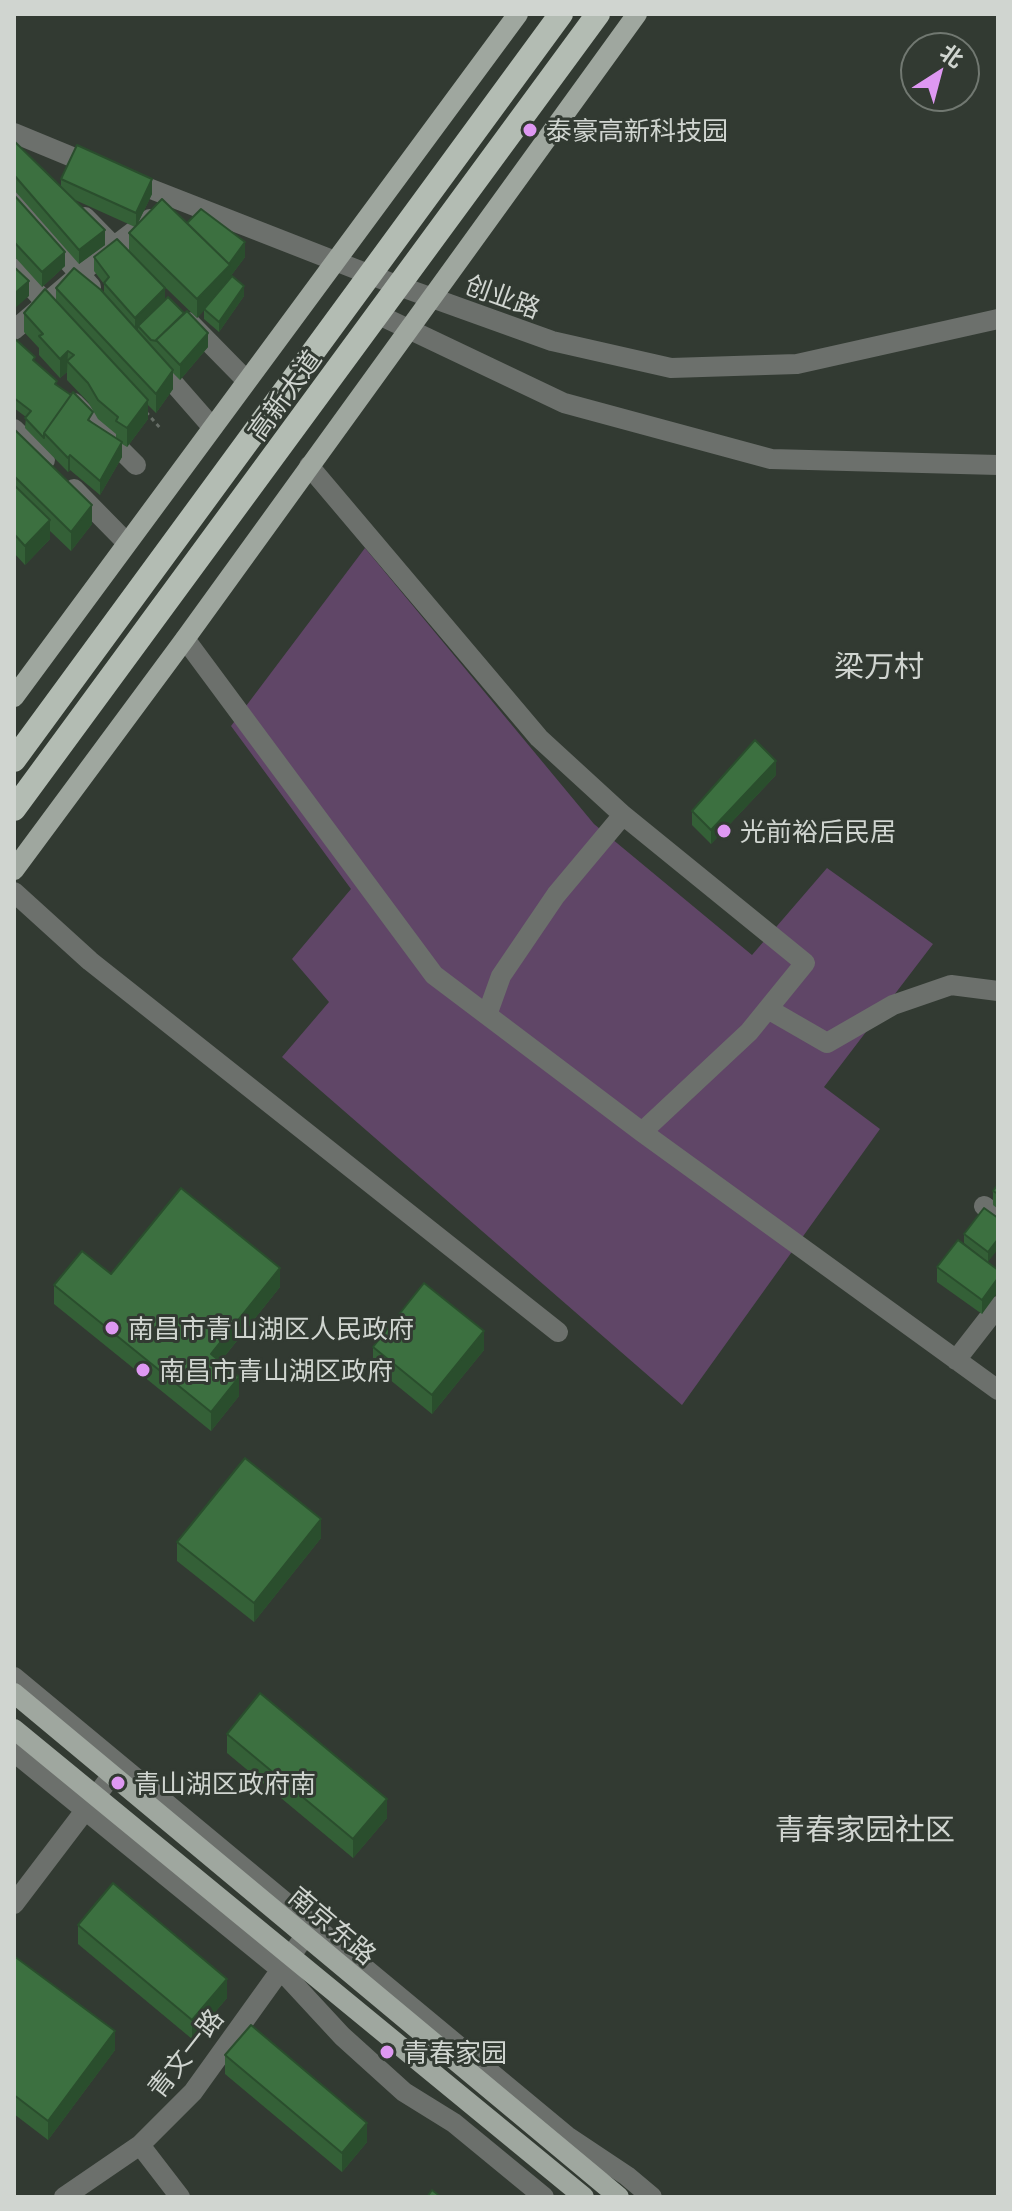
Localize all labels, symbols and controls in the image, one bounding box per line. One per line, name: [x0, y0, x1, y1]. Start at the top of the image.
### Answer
north arrow: [900, 32, 980, 112]
text: 北: [935, 35, 971, 74]
place label: 泰豪高新科技园: [546, 114, 728, 146]
marker: 泰豪高新科技园: [521, 121, 539, 139]
street label: 创业路: [461, 268, 545, 324]
street label: 高新大道: [241, 344, 327, 446]
district label: 梁万村: [834, 648, 924, 684]
place label: 光前裕后民居: [740, 815, 896, 847]
marker: 光前裕后民居: [715, 822, 733, 840]
place label: 南昌市青山湖区人民政府: [128, 1312, 414, 1344]
marker: 南昌市青山湖区人民政府: [103, 1319, 121, 1337]
place label: 南昌市青山湖区政府: [159, 1354, 393, 1386]
marker: 南昌市青山湖区政府: [134, 1361, 152, 1379]
place label: 青山湖区政府南: [134, 1767, 316, 1799]
marker: 青山湖区政府南: [109, 1774, 127, 1792]
district label: 青春家园社区: [775, 1811, 955, 1847]
street label: 南京东路: [283, 1880, 383, 1970]
street label: 青文一路: [141, 2002, 229, 2104]
place label: 青春家园: [403, 2036, 507, 2068]
marker: 青春家园: [378, 2043, 396, 2061]

